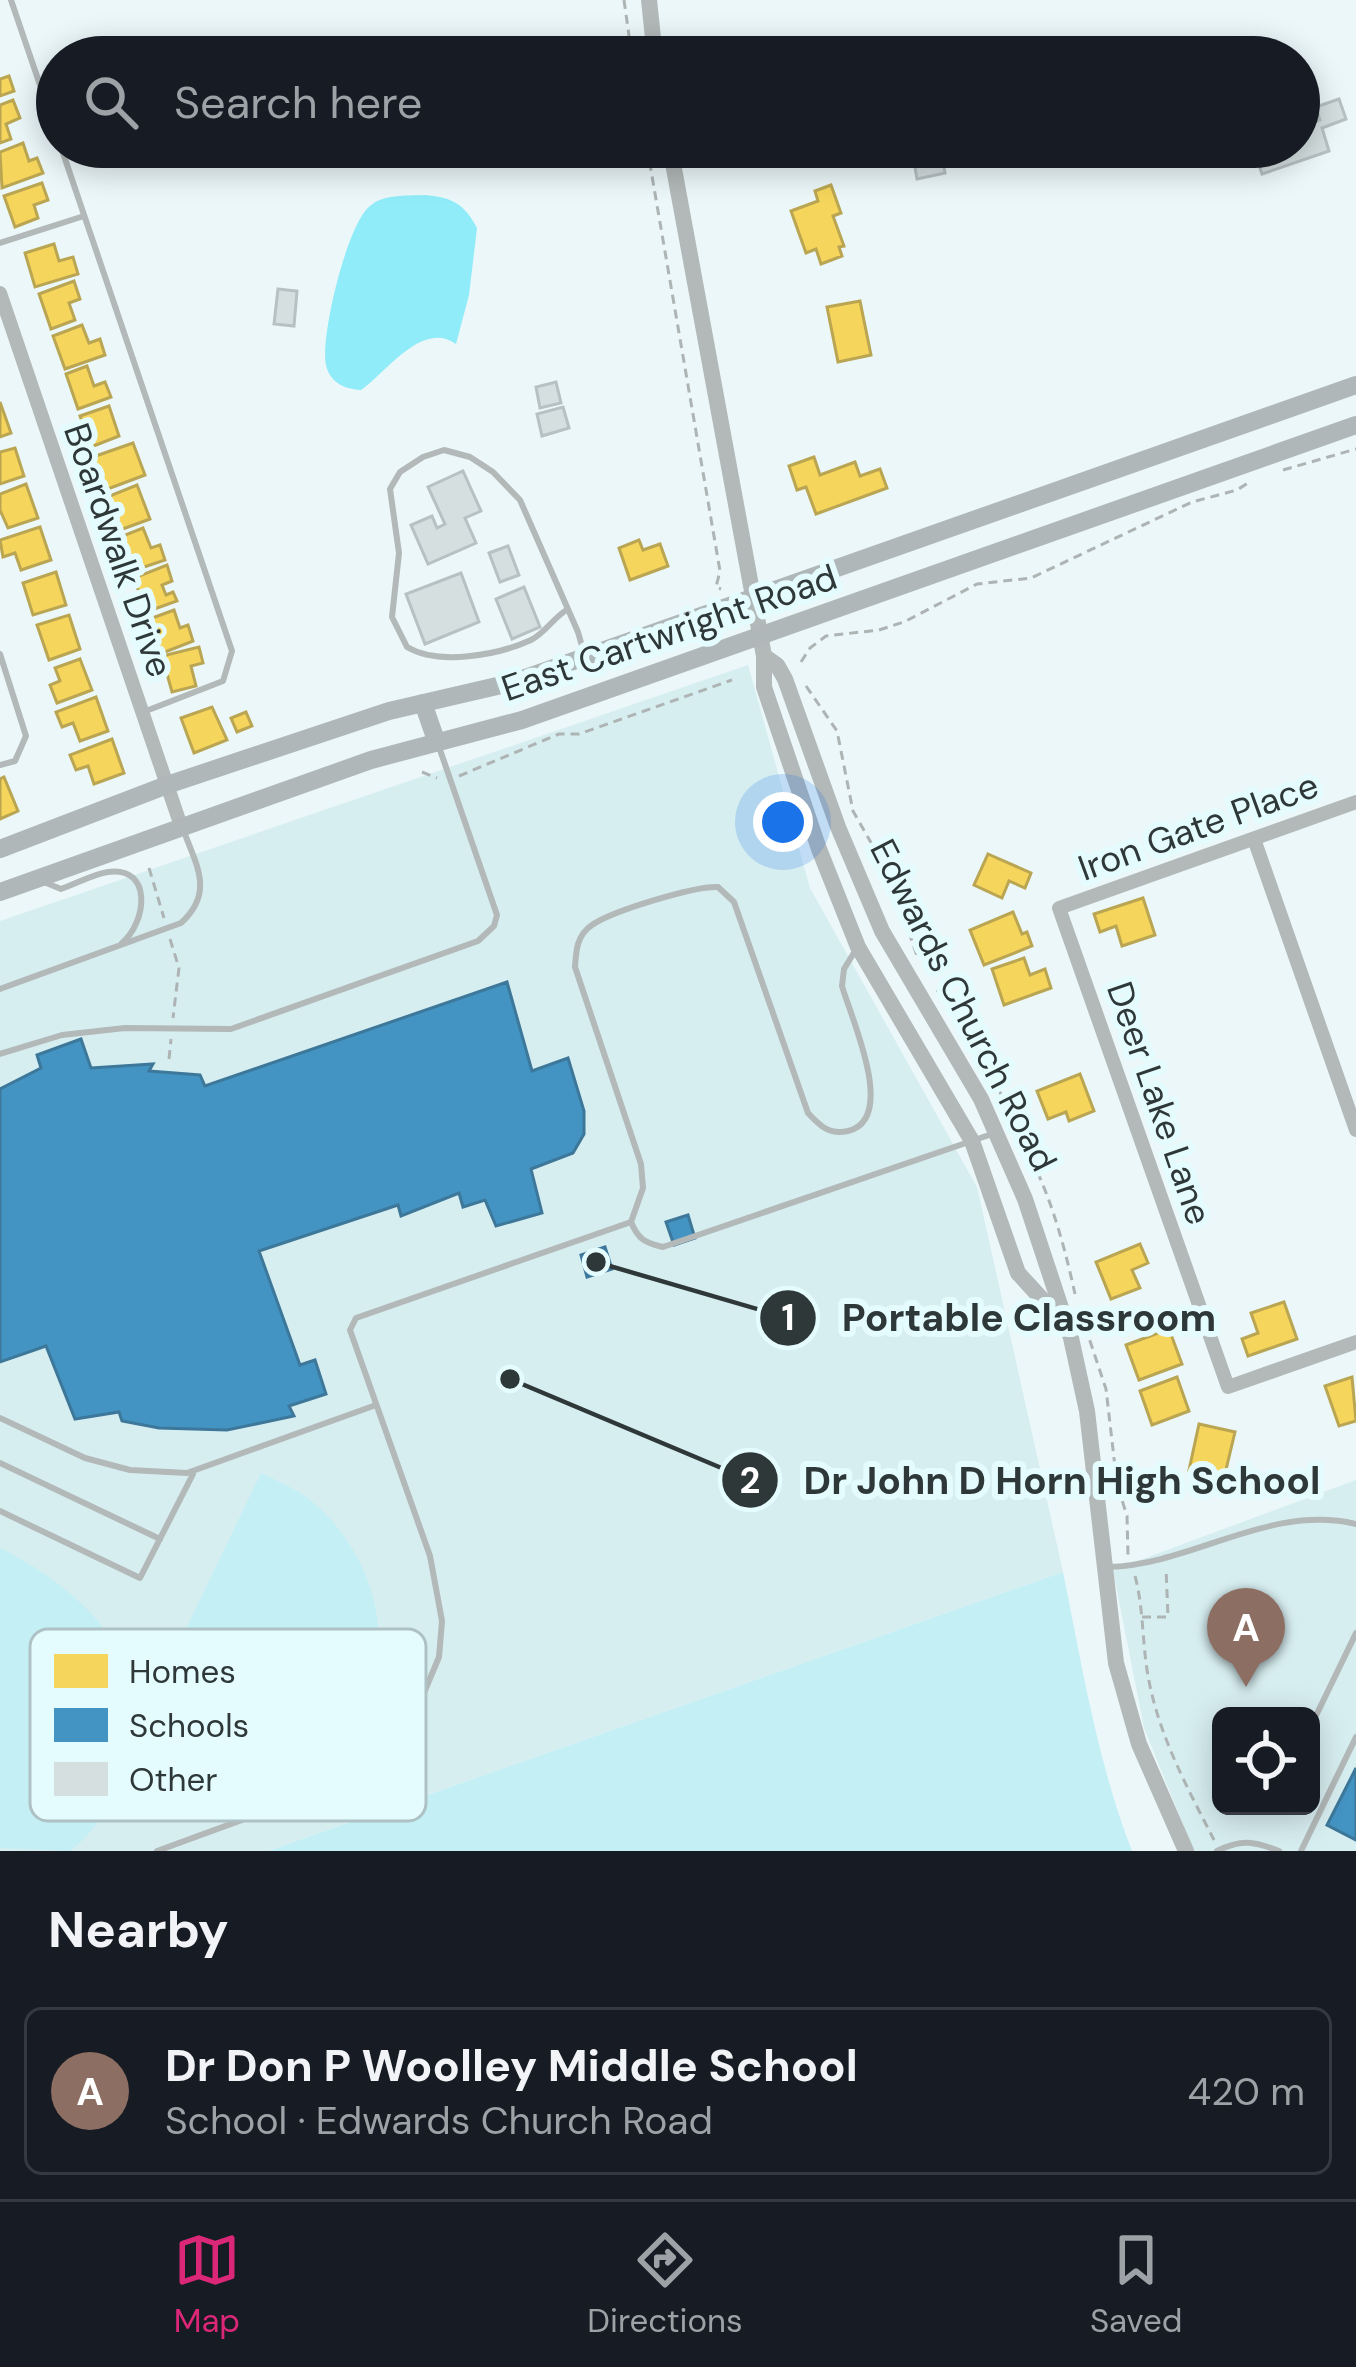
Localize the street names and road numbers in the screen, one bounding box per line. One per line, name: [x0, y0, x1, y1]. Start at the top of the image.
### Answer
street label: Boardwalk Drive: [53, 417, 184, 683]
street label: East Cartwright Road: [495, 553, 843, 712]
street label: Iron Gate Place: [1072, 761, 1325, 892]
street label: Edwards Church Road: [859, 831, 1068, 1179]
street label: Deer Lake Lane: [1096, 976, 1223, 1231]

